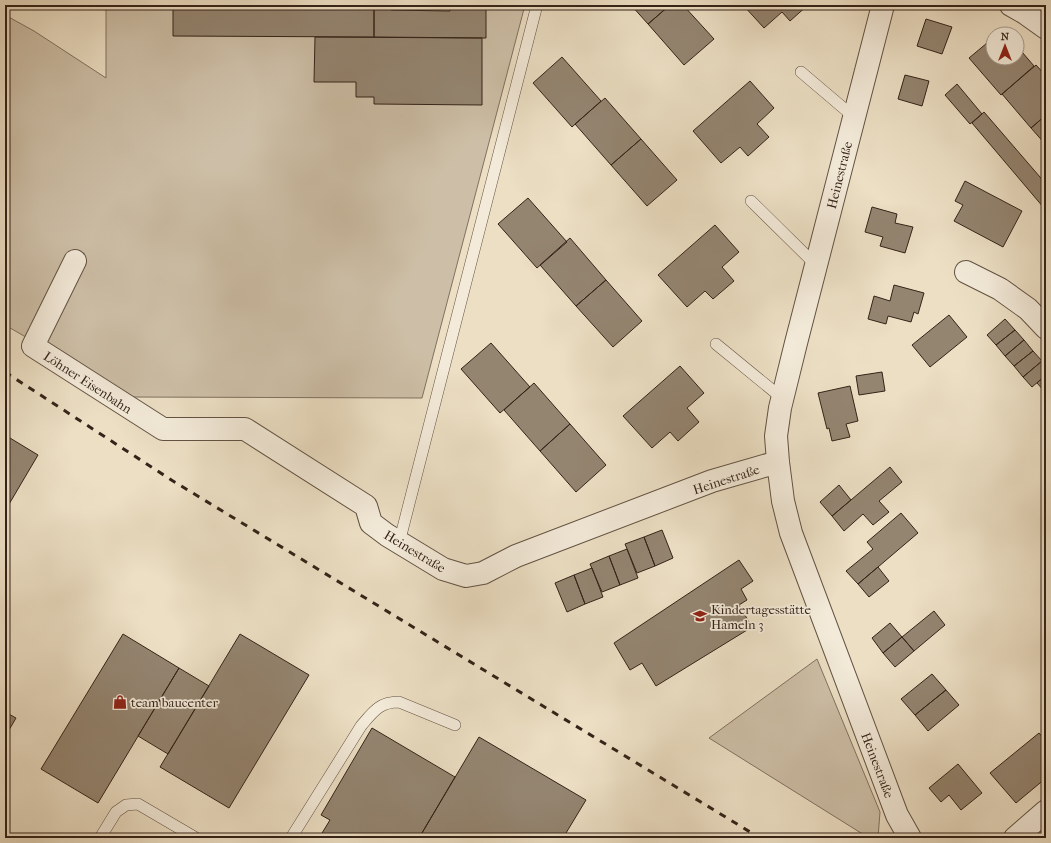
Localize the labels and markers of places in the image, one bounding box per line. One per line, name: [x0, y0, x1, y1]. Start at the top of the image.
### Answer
place label: Kindertagesstätte Hameln 3: [711, 602, 811, 632]
school or university icon: Kindertagesstätte Hameln 3: [692, 608, 708, 624]
shop icon: team baucenter: [112, 694, 128, 710]
place label: team baucenter: [131, 695, 218, 710]

